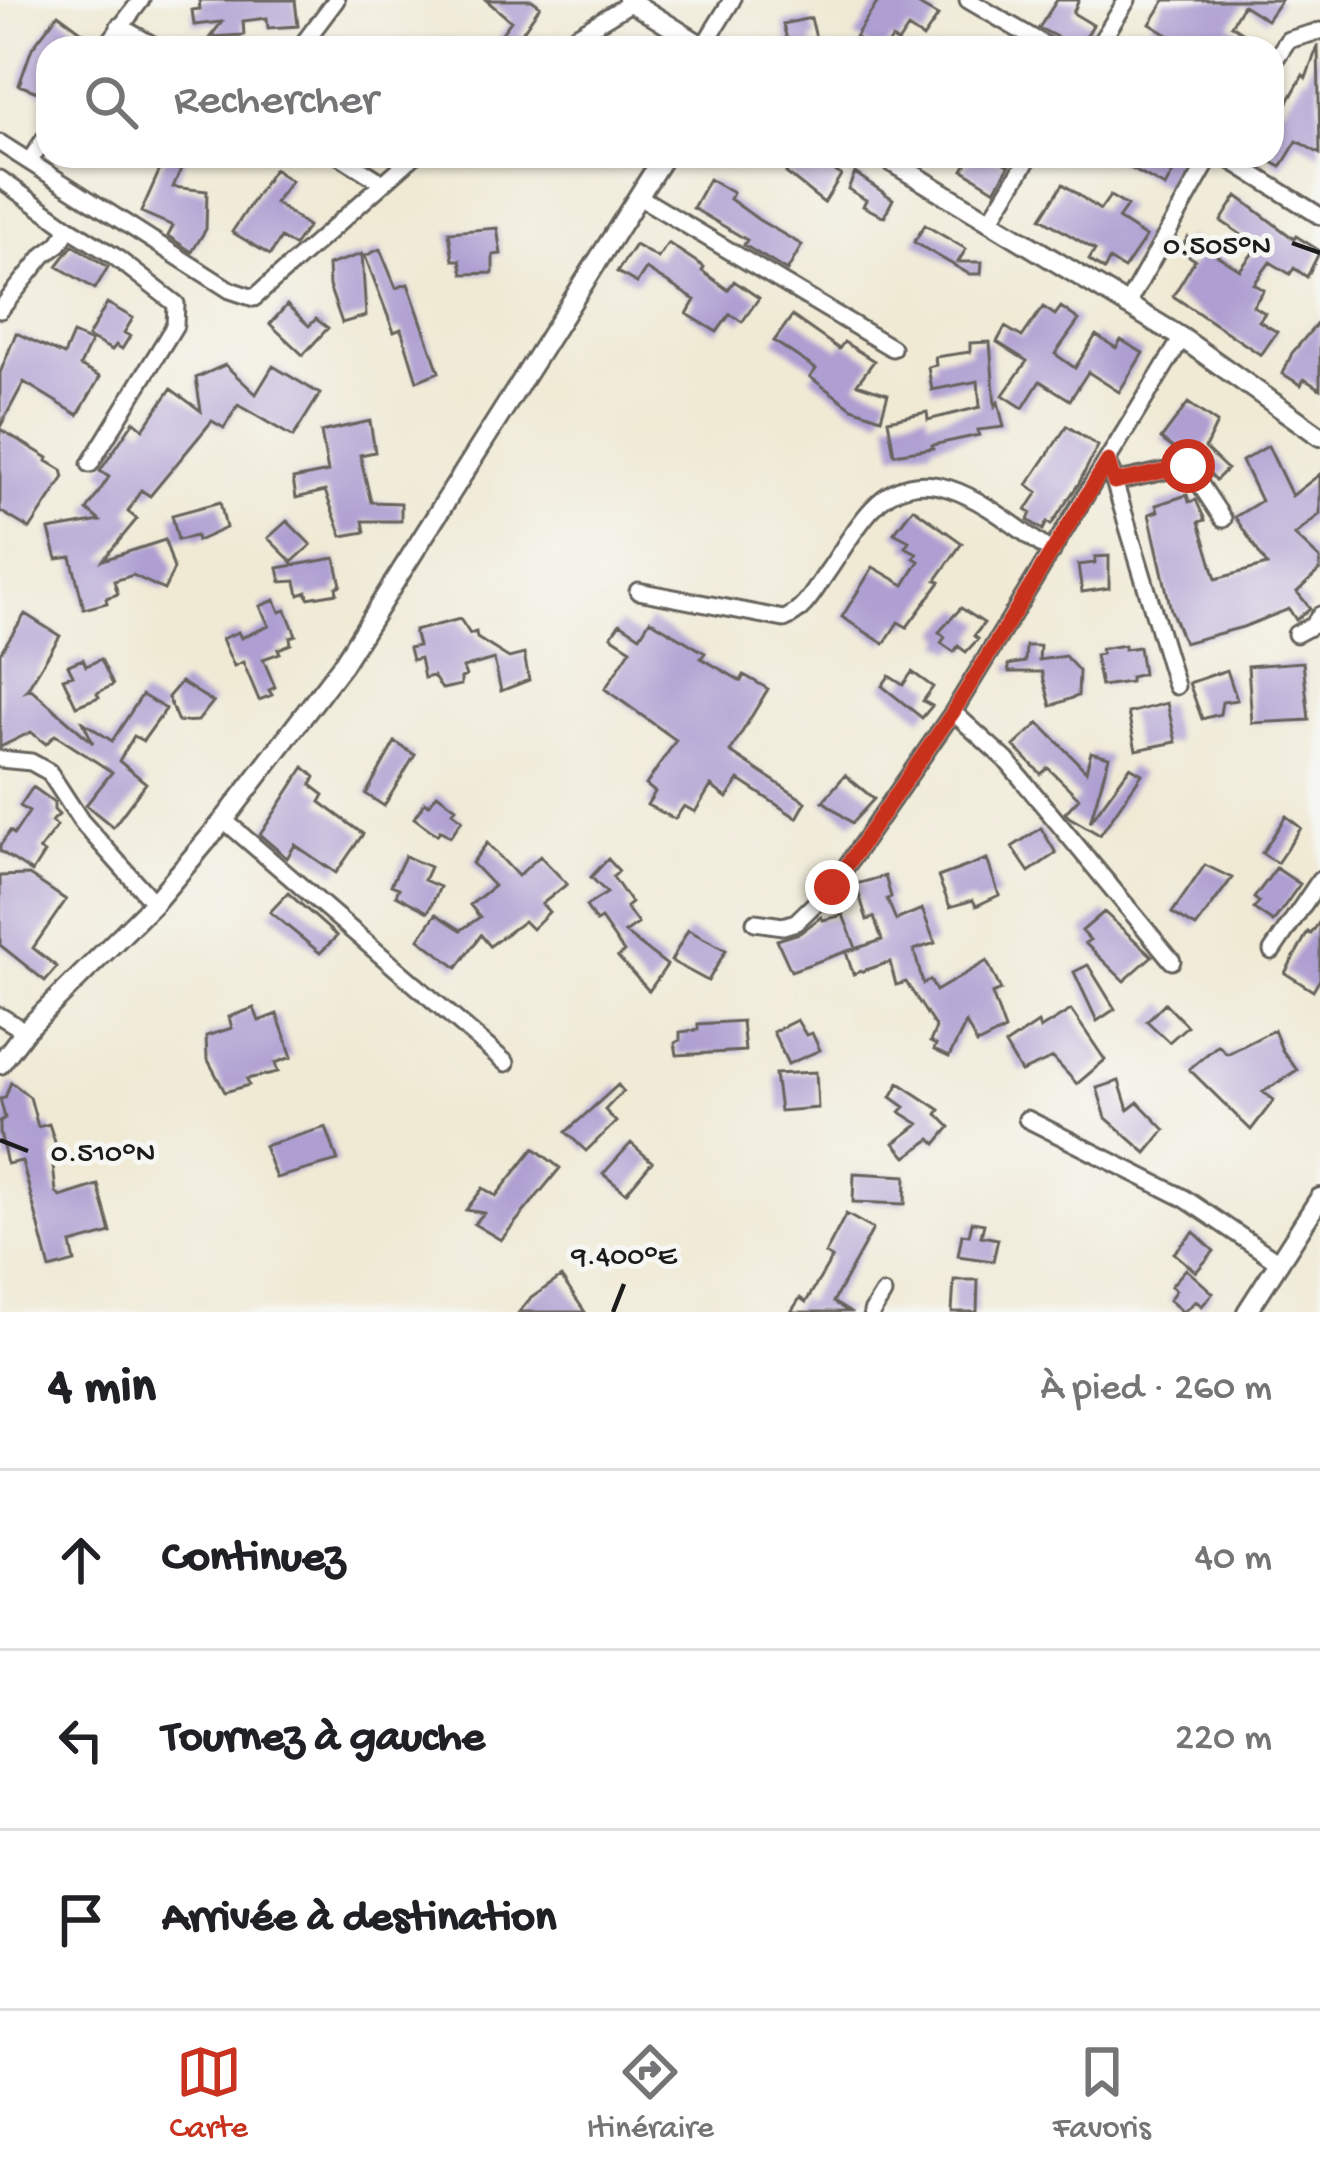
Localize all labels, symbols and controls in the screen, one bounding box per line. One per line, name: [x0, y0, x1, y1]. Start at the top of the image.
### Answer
search box: [36, 36, 1284, 168]
icon: search: [78, 69, 144, 135]
text: Rechercher: [174, 76, 378, 129]
text: 0.505°N: [1163, 231, 1271, 266]
route start: [1161, 439, 1215, 493]
route end: [805, 860, 859, 914]
text: 0.510°N: [51, 1138, 155, 1173]
text: 9.400°E: [571, 1241, 678, 1276]
text: 4 min: [48, 1360, 156, 1420]
text: À pied · 260 m: [1040, 1367, 1272, 1413]
icon: ahead: [48, 1527, 114, 1593]
text: Continuez: [162, 1533, 345, 1586]
text: 40 m: [1194, 1537, 1272, 1583]
icon: left: [48, 1707, 114, 1773]
text: Tournez à gauche: [162, 1713, 485, 1766]
text: 220 m: [1175, 1717, 1272, 1763]
icon: arrive: [48, 1887, 114, 1953]
text: Arrivée à destination: [162, 1893, 556, 1946]
tab: Carte: [169, 2039, 248, 2149]
tab: Itinéraire: [587, 2039, 714, 2149]
tab: Favoris: [1053, 2039, 1151, 2149]

